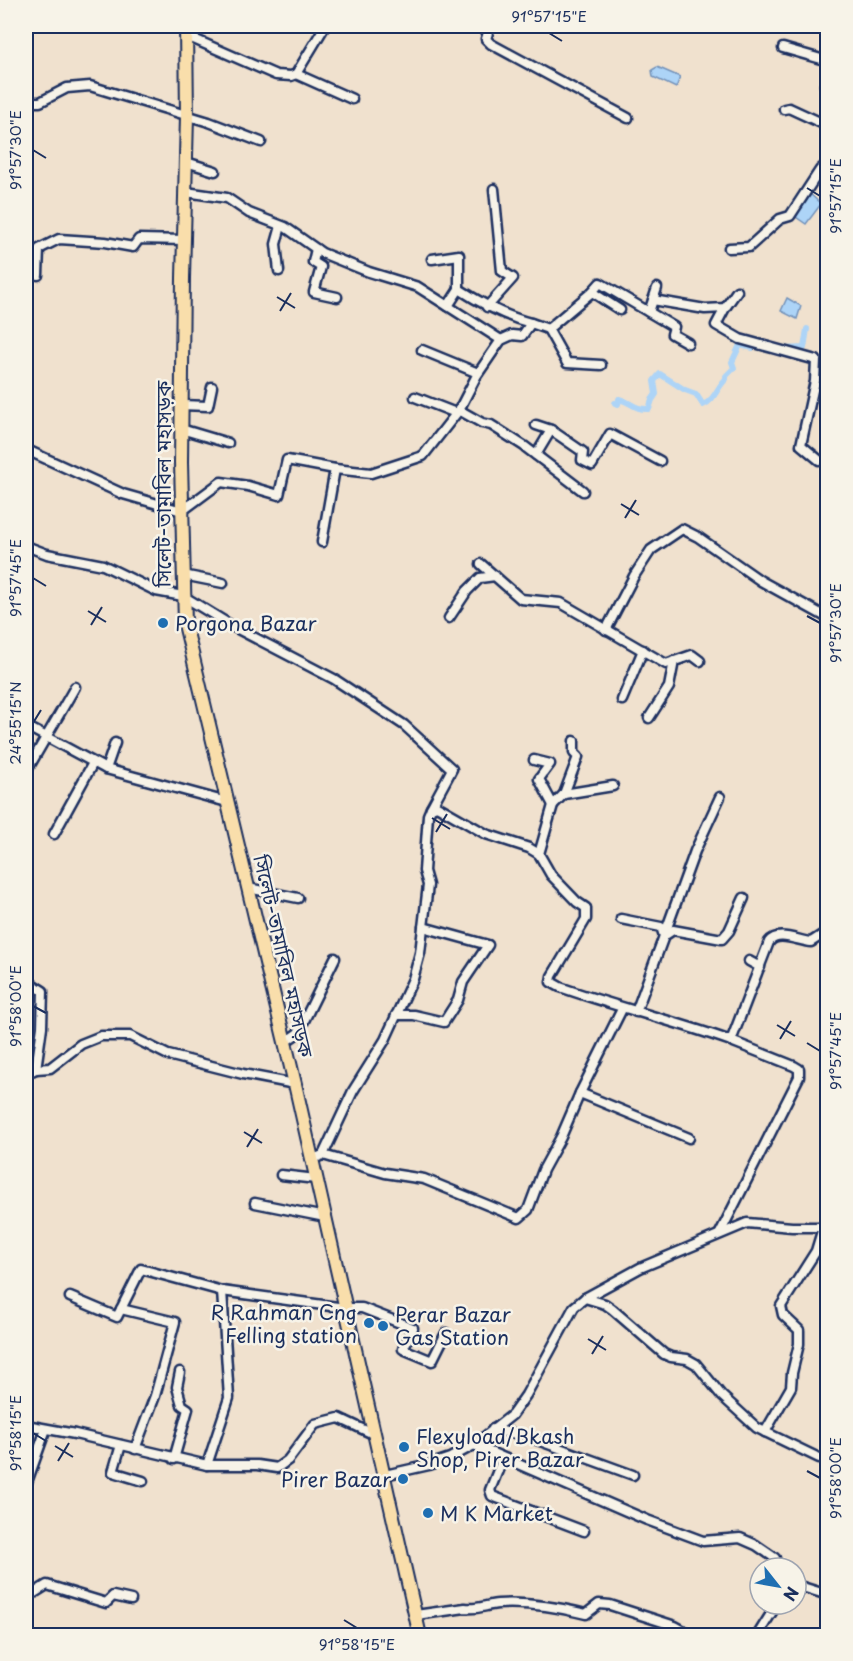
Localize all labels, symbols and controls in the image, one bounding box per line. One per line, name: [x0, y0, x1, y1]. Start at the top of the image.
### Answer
text: 91°57'15"E: [511, 4, 587, 27]
text: 91°57'30"E: [3, 110, 26, 190]
text: 91°57'15"E: [823, 158, 846, 234]
street label: সিলেট-তামাবিল মহাসড়ক: [148, 380, 178, 588]
text: 91°57'45"E: [3, 539, 26, 617]
text: 91°57'30"E: [823, 583, 846, 663]
place label: Porgona Bazar: [175, 608, 316, 638]
marker: Porgona Bazar: [156, 616, 170, 630]
text: 24°55'15"N: [3, 681, 26, 765]
street label: সিলেট-তামাবিল মহাসড়ক: [246, 851, 322, 1061]
text: 91°58'00"E: [3, 965, 26, 1047]
text: 91°57'45"E: [823, 1012, 846, 1090]
place label: R Rahman Cng Felling station: [210, 1297, 357, 1350]
place label: Perar Bazar Gas Station: [395, 1299, 511, 1352]
marker: R Rahman Cng Felling station: [362, 1316, 376, 1330]
marker: Perar Bazar Gas Station: [376, 1319, 390, 1333]
text: 91°58'15"E: [3, 1395, 26, 1471]
place label: Flexyload/Bkash Shop, Pirer Bazar: [416, 1421, 584, 1474]
text: 91°58'00"E: [823, 1437, 846, 1519]
marker: Flexyload/Bkash Shop, Pirer Bazar: [397, 1440, 411, 1454]
place label: Pirer Bazar: [281, 1464, 391, 1494]
marker: Pirer Bazar: [396, 1472, 410, 1486]
place label: M K Market: [440, 1498, 553, 1528]
marker: M K Market: [421, 1506, 435, 1520]
north arrow: [748, 1556, 808, 1616]
text: N: [778, 1583, 805, 1606]
text: 91°58'15"E: [319, 1632, 395, 1655]

